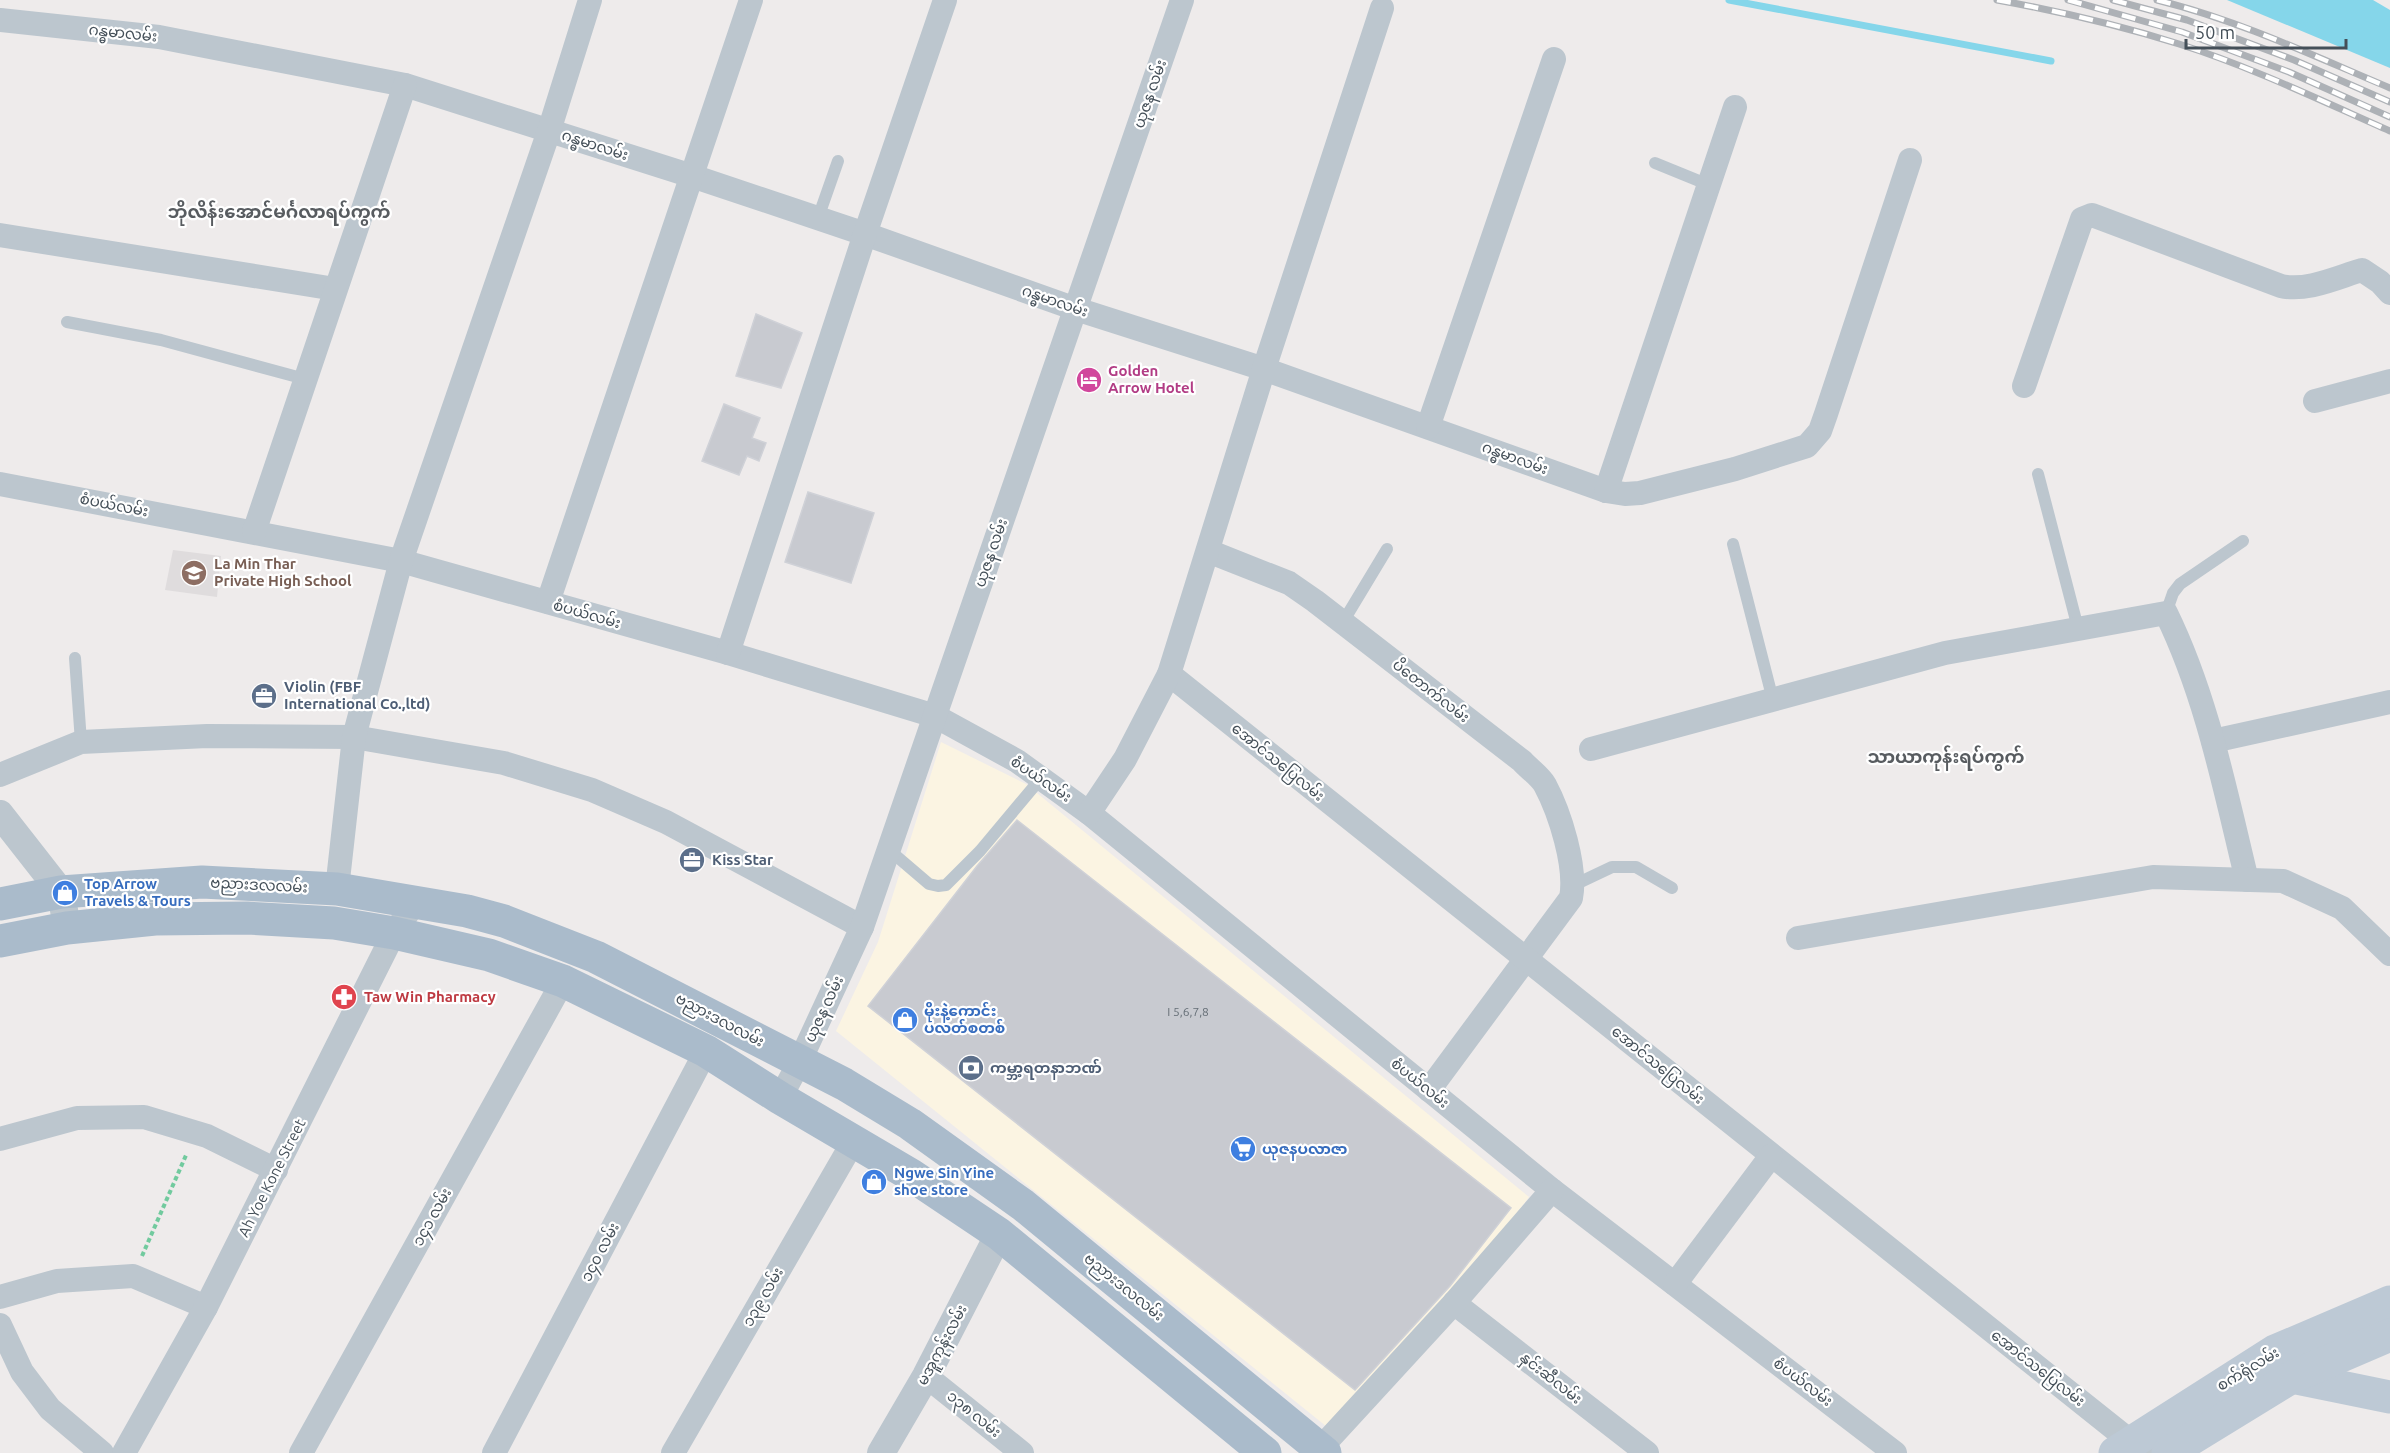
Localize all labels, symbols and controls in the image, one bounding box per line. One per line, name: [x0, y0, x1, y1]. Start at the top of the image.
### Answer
scale bar: [2186, 12, 2346, 50]
street label: ဂန္ဓမာလမ်း: [88, 19, 158, 49]
text: 50 m: [2195, 22, 2235, 42]
street label: ယုဇန လမ်း: [1129, 57, 1173, 132]
street label: ဂန္ဓမာလမ်း: [559, 125, 631, 167]
district label: ဘိုလိန်းအောင်မင်္ဂလာရပ်ကွက်: [167, 200, 391, 226]
street label: ဂန္ဓမာလမ်း: [1019, 280, 1091, 324]
place label: Golden Arrow Hotel: [1108, 362, 1195, 396]
hotel icon: Golden Arrow Hotel: [1074, 365, 1104, 395]
street label: ဂန္ဓမာလမ်း: [1479, 437, 1551, 481]
street label: စံပယ်လမ်း: [78, 489, 150, 519]
street label: ယုဇန လမ်း: [970, 516, 1014, 591]
place label: La Min Thar Private High School: [214, 555, 352, 589]
school or university icon: La Min Thar Private High School: [179, 558, 209, 588]
street label: စံပယ်လမ်း: [551, 595, 623, 631]
street label: ပိတောက်လမ်း: [1390, 655, 1473, 726]
place label: Violin (FBF International Co.,ltd): [284, 678, 430, 712]
office icon: Violin (FBF International Co.,ltd): [249, 681, 279, 711]
street label: အောင်သပြေလမ်း: [1226, 718, 1329, 807]
district label: သာယာကုန်းရပ်ကွက်: [1868, 745, 2024, 771]
street label: စံပယ်လမ်း: [1008, 751, 1075, 805]
office icon: Kiss Star: [677, 845, 707, 875]
place label: Kiss Star: [712, 851, 774, 868]
street label: ဗညားဒလလမ်း: [210, 872, 308, 900]
place label: Top Arrow Travels & Tours: [84, 875, 191, 909]
shop icon: Top Arrow Travels & Tours: [50, 878, 80, 908]
street label: ယုဇန လမ်း: [800, 972, 850, 1046]
pharmacy icon: Taw Win Pharmacy: [329, 982, 359, 1012]
place label: Taw Win Pharmacy: [364, 988, 496, 1005]
street label: ဗညားဒလလမ်း: [671, 988, 768, 1053]
place label: မိုးနဲ့ကောင်း ပလတ်စတစ်: [924, 1001, 1005, 1036]
shop icon: မိုးနဲ့ကောင်း ပလတ်စတစ်: [890, 1005, 920, 1035]
house number: I 5,6,7,8: [1167, 1005, 1209, 1018]
street label: အောင်သပြေလမ်း: [1606, 1021, 1709, 1110]
bank icon: ကမ္ဘာ့ရတနာဘဏ်: [956, 1053, 986, 1083]
street label: စံပယ်လမ်း: [1388, 1053, 1453, 1111]
place label: ကမ္ဘာ့ရတနာဘဏ်: [990, 1058, 1102, 1080]
street label: Ah Yoe Kone Street: [234, 1116, 309, 1240]
supermarket icon: ယုဇနပလာဇာ: [1228, 1134, 1258, 1164]
place label: ယုဇနပလာဇာ: [1262, 1140, 1347, 1161]
place label: Ngwe Sin Yine shoe store: [894, 1164, 994, 1198]
shop icon: Ngwe Sin Yine shoe store: [859, 1167, 889, 1197]
street label: ၁၄၁ လမ်း: [408, 1184, 458, 1251]
street label: ၁၄၀ လမ်း: [576, 1219, 626, 1286]
street label: ဗညားဒလလမ်း: [1079, 1249, 1168, 1327]
street label: ၁၃၉ လမ်း: [738, 1264, 790, 1331]
street label: မအူကုန်းလမ်း: [912, 1301, 973, 1390]
street label: အောင်သပြေလမ်း: [1986, 1325, 2089, 1413]
street label: စက်ရုံလမ်း: [2213, 1343, 2284, 1397]
street label: နှင်းဆီလမ်း: [1515, 1347, 1586, 1410]
street label: စံပယ်လမ်း: [1770, 1353, 1837, 1409]
street label: ၁၃၈ လမ်း: [942, 1386, 1005, 1443]

